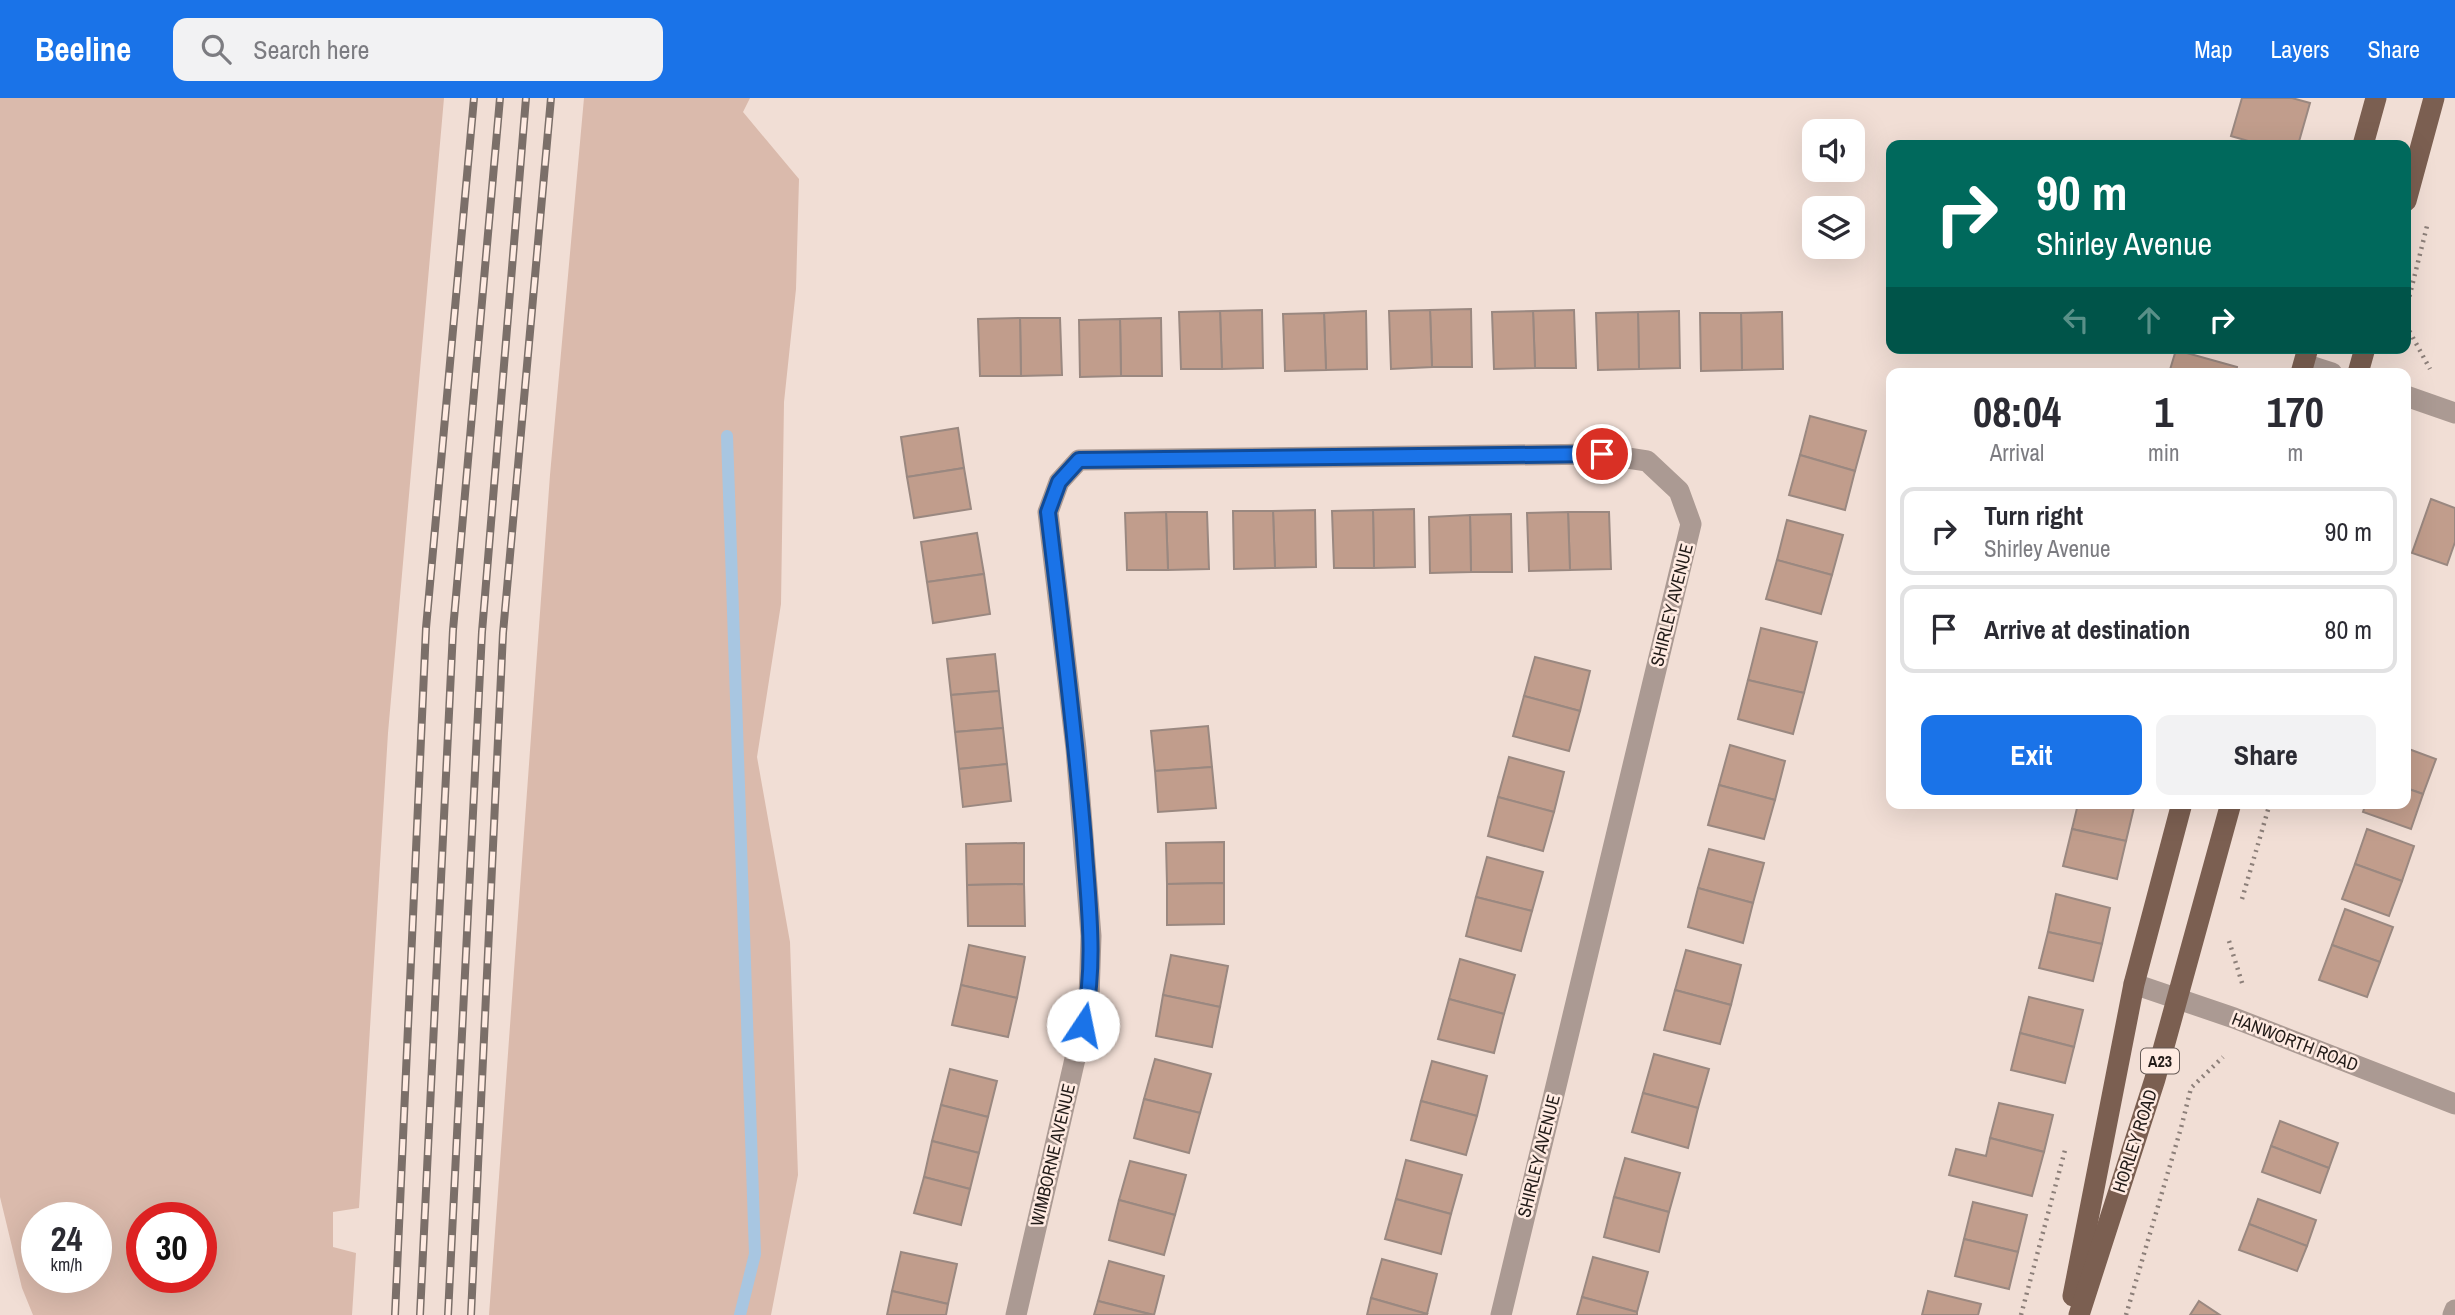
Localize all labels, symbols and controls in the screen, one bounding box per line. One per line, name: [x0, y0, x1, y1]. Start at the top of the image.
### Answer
search box: [173, 18, 663, 81]
text: Beeline: [35, 27, 131, 71]
icon: search: [197, 30, 235, 68]
text: Search here: [253, 32, 369, 67]
text: Map: [2194, 33, 2232, 65]
text: Layers: [2270, 33, 2329, 65]
text: Share: [2367, 33, 2420, 65]
map controls: [1802, 119, 1865, 259]
button: sound: [1802, 119, 1865, 182]
text: 90 m: [2036, 159, 2128, 225]
icon: right: [1921, 168, 2012, 259]
button: layers: [1802, 196, 1865, 259]
text: Shirley Avenue: [2036, 222, 2212, 265]
icon: left: [2057, 301, 2095, 339]
icon: ahead: [2130, 301, 2168, 339]
icon: right: [2203, 301, 2241, 339]
text: 08:04: [1973, 384, 2061, 440]
text: 1: [2154, 384, 2173, 440]
text: 170: [2267, 384, 2324, 440]
pin: [1572, 424, 1632, 484]
icon: arrive: [1583, 435, 1621, 473]
text: Arrival: [1990, 437, 2044, 468]
text: min: [2148, 437, 2180, 468]
text: m: [2287, 437, 2303, 468]
text: Turn right: [1984, 498, 2083, 533]
icon: right: [1925, 512, 1963, 550]
text: 90 m: [2325, 514, 2372, 549]
text: Shirley Avenue: [1984, 533, 2111, 564]
street label: SHIRLEY AVENUE: [1644, 541, 1699, 669]
icon: arrive: [1925, 610, 1963, 648]
text: Arrive at destination: [1984, 612, 2190, 647]
text: 80 m: [2325, 612, 2372, 647]
button: Exit: [1921, 715, 2142, 795]
button: Share: [2156, 715, 2376, 795]
position arrow: [1046, 988, 1120, 1062]
street label: HANWORTH ROAD: [2228, 1006, 2362, 1077]
road number: A23: [2141, 1049, 2179, 1074]
street label: WIMBORNE AVENUE: [1024, 1081, 1081, 1229]
street label: HORLEY ROAD: [2106, 1086, 2163, 1196]
street label: SHIRLEY AVENUE: [1511, 1092, 1566, 1220]
speed limit sign: 30: [126, 1202, 217, 1293]
text: 24: [51, 1215, 82, 1262]
text: km/h: [51, 1252, 83, 1277]

